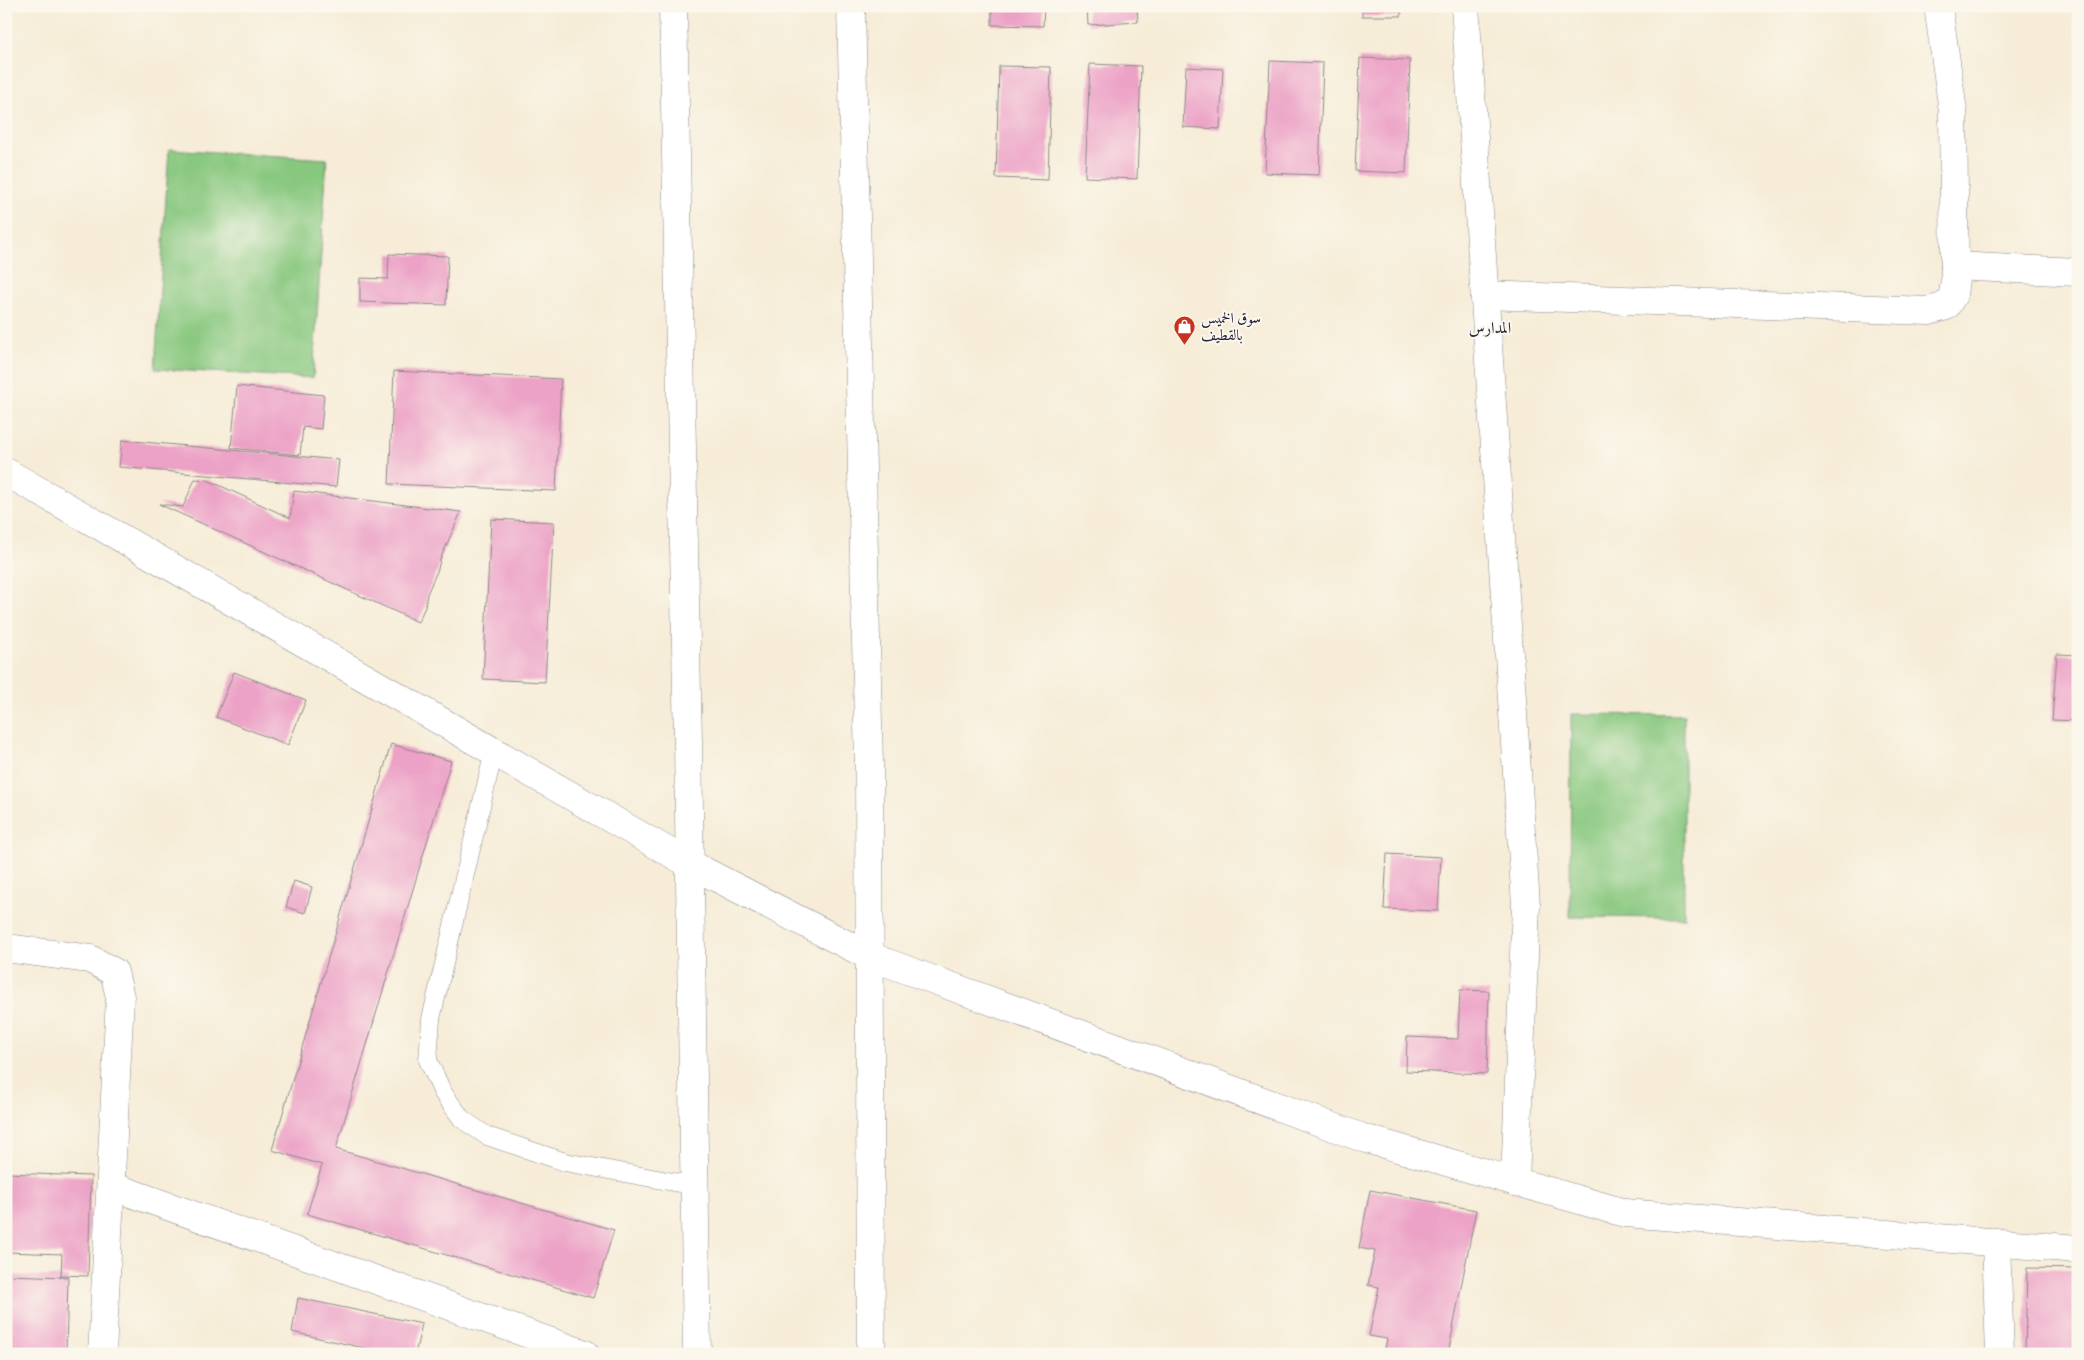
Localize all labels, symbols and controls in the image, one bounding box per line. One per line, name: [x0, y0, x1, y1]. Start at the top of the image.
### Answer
place label: سوق الخميس بالقطيف: [1201, 309, 1261, 344]
shop icon: سوق الخميس بالقطيف: [1173, 315, 1197, 346]
district label: المدارس: [1469, 318, 1511, 337]

